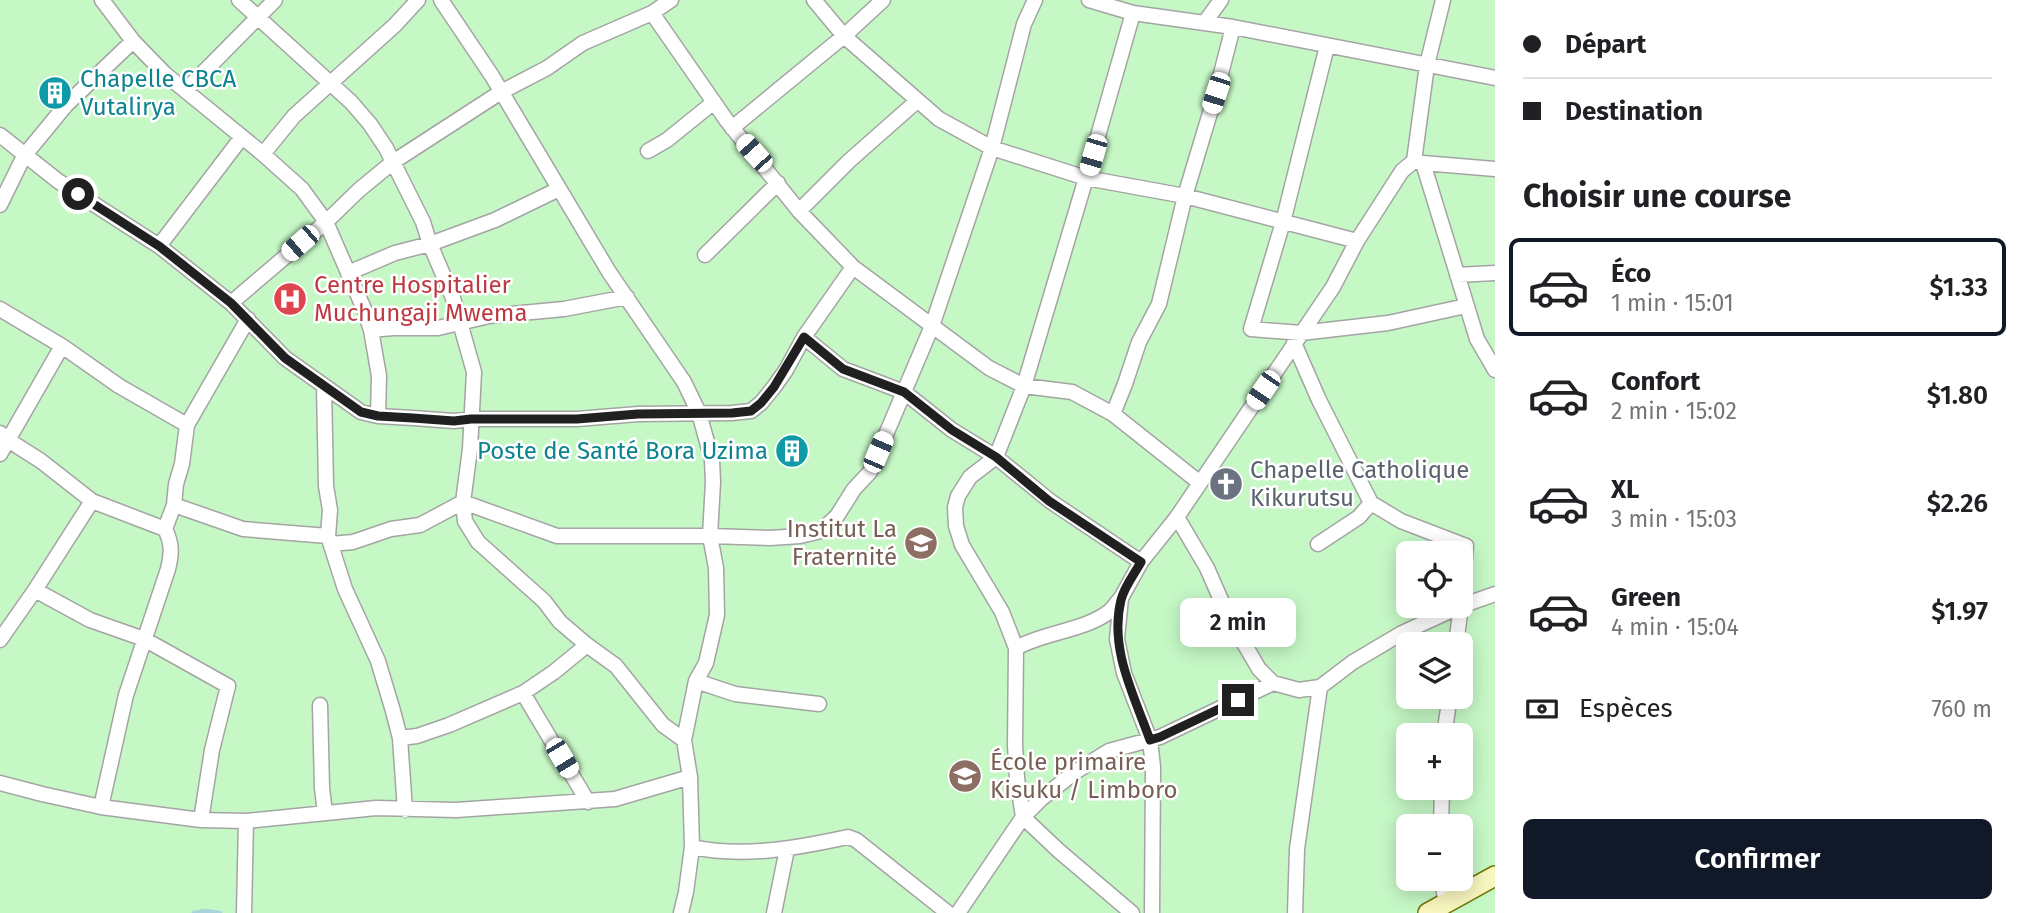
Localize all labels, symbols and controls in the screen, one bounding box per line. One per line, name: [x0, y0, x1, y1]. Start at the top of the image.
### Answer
text: Départ: [1565, 29, 1646, 60]
place label: Chapelle CBCA Vutalirya: [80, 65, 237, 121]
car: [1200, 70, 1233, 116]
building icon: Chapelle CBCA Vutalirya: [36, 74, 74, 112]
text: Destination: [1565, 96, 1703, 127]
car: [733, 130, 776, 176]
car: [1078, 132, 1109, 178]
text: Choisir une course: [1523, 177, 1791, 215]
route start: [62, 178, 94, 210]
car: [278, 221, 323, 265]
icon: car: [1527, 256, 1590, 319]
text: Éco: [1611, 258, 1651, 289]
place label: Centre Hospitalier Muchungaji Mwema: [314, 271, 527, 327]
text: $1.33: [1929, 272, 1988, 303]
hospital icon: Centre Hospitalier Muchungaji Mwema: [271, 280, 309, 318]
text: 1 min · 15:01: [1611, 289, 1734, 317]
icon: car: [1527, 364, 1590, 427]
text: Confort: [1611, 366, 1700, 397]
car: [1243, 367, 1284, 413]
text: $1.80: [1927, 380, 1988, 411]
text: 2 min · 15:02: [1611, 397, 1737, 425]
car: [861, 429, 896, 475]
building icon: Poste de Santé Bora Uzima: [773, 432, 811, 470]
place label: Poste de Santé Bora Uzima: [477, 437, 768, 465]
place label: Chapelle Catholique Kikurutsu: [1250, 456, 1469, 512]
church icon: Chapelle Catholique Kikurutsu: [1207, 465, 1245, 503]
icon: car: [1527, 472, 1590, 535]
text: XL: [1611, 474, 1639, 505]
text: $2.26: [1927, 488, 1988, 519]
text: 3 min · 15:03: [1611, 505, 1737, 533]
place label: Institut La Fraternité: [787, 515, 897, 571]
school or university icon: Institut La Fraternité: [902, 524, 940, 562]
map controls: [1396, 541, 1473, 891]
button: locate: [1396, 541, 1473, 618]
icon: car: [1527, 580, 1590, 643]
text: Green: [1611, 582, 1681, 613]
text: $1.97: [1931, 596, 1988, 627]
callout: 2 min: [1180, 598, 1296, 648]
text: 2 min: [1210, 608, 1266, 636]
text: 4 min · 15:04: [1611, 613, 1739, 641]
button: layers: [1396, 632, 1473, 709]
route end: [1222, 684, 1254, 716]
icon: cash: [1523, 690, 1561, 728]
text: Espèces: [1579, 693, 1673, 724]
text: 760 m: [1931, 695, 1992, 723]
button: +: [1396, 723, 1473, 800]
car: [543, 735, 582, 781]
place label: École primaire Kisuku / Limboro: [990, 747, 1178, 804]
school or university icon: École primaire Kisuku / Limboro: [946, 757, 984, 795]
button: −: [1396, 814, 1473, 891]
button: Confirmer: [1523, 819, 1992, 899]

